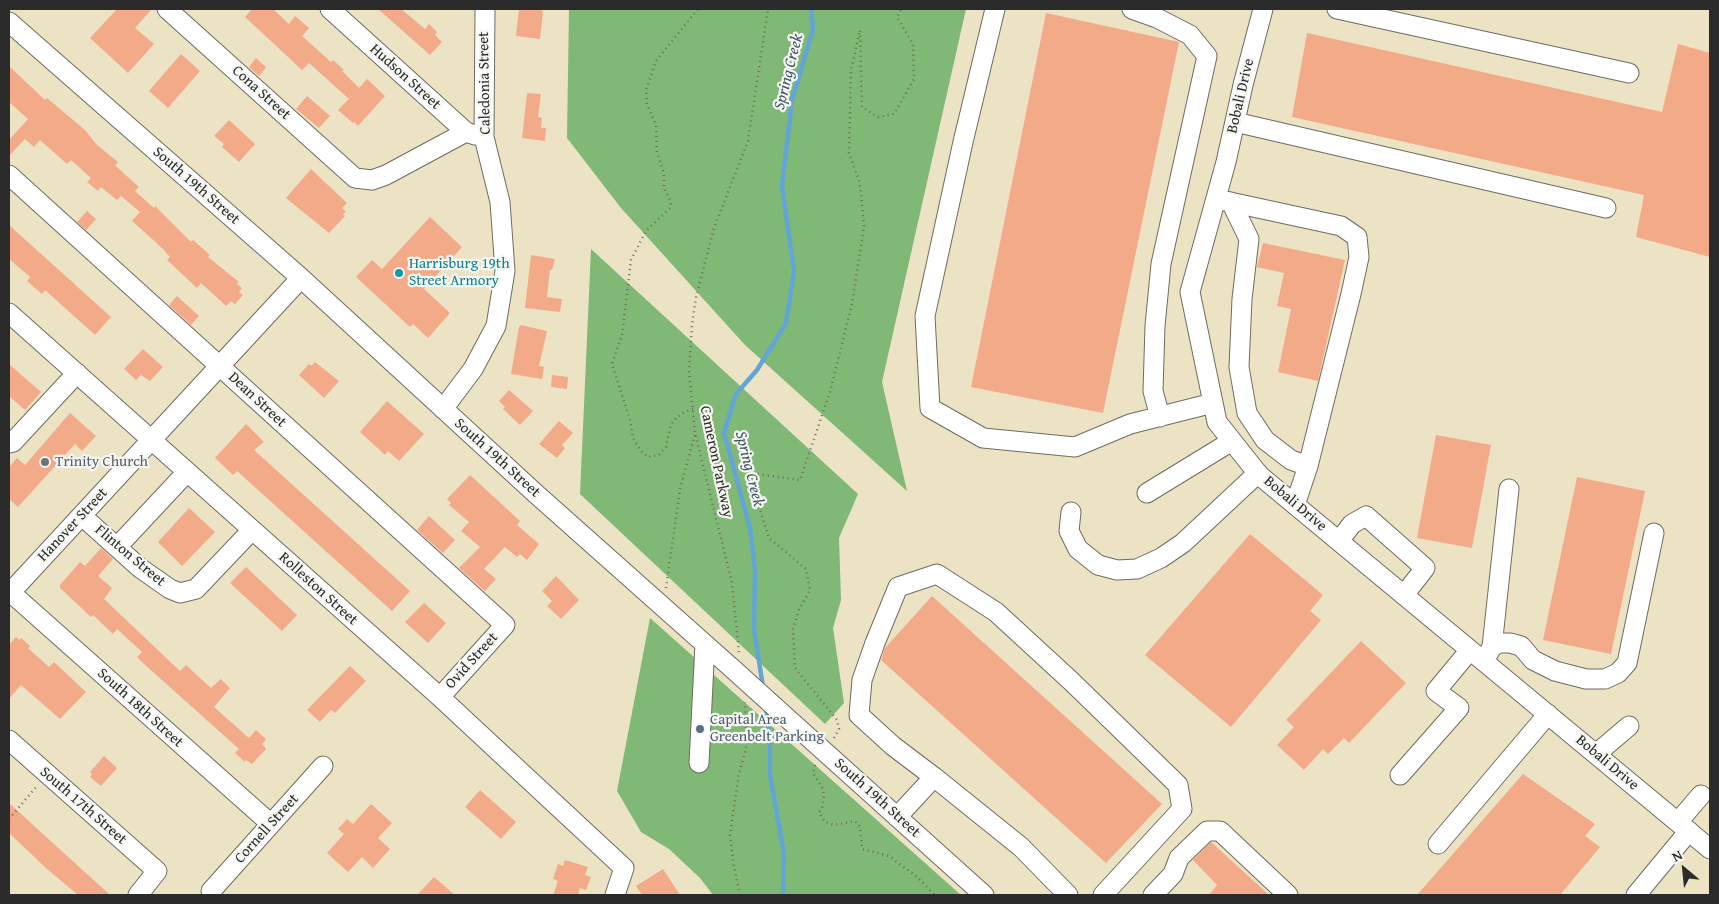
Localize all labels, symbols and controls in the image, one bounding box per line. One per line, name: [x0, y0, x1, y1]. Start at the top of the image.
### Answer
street label: Caledonia Street: [475, 31, 495, 135]
water label: Spring Creek: [770, 32, 808, 112]
street label: Hudson Street: [366, 40, 444, 114]
street label: Bobali Drive: [1224, 57, 1258, 135]
street label: Cona Street: [228, 62, 294, 124]
street label: South 19th Street: [149, 143, 243, 229]
place label: Harrisburg 19th Street Armory: [409, 255, 510, 290]
marker: Harrisburg 19th Street Armory: [393, 267, 405, 279]
street label: Dean Street: [224, 369, 290, 431]
street label: Cameron Parkway: [695, 404, 737, 520]
street label: South 19th Street: [450, 415, 544, 501]
water label: Spring Creek: [730, 429, 768, 509]
place label: Trinity Church: [55, 453, 148, 471]
marker: Trinity Church: [39, 456, 51, 468]
street label: Bobali Drive: [1260, 473, 1330, 535]
street label: Hanover Street: [34, 484, 112, 566]
street label: Flinton Street: [91, 521, 169, 591]
street label: Rolleston Street: [275, 549, 361, 629]
street label: Ovid Street: [442, 629, 502, 693]
street label: South 18th Street: [93, 665, 187, 751]
place label: Capital Area Greenbelt Parking: [710, 711, 824, 746]
marker: Capital Area Greenbelt Parking: [694, 723, 706, 735]
street label: Bobali Drive: [1572, 732, 1642, 794]
street label: South 19th Street: [830, 755, 924, 841]
street label: South 17th Street: [36, 763, 130, 849]
street label: Cornell Street: [231, 791, 303, 867]
north arrow: [1659, 844, 1709, 894]
text: N: [1668, 845, 1686, 867]

